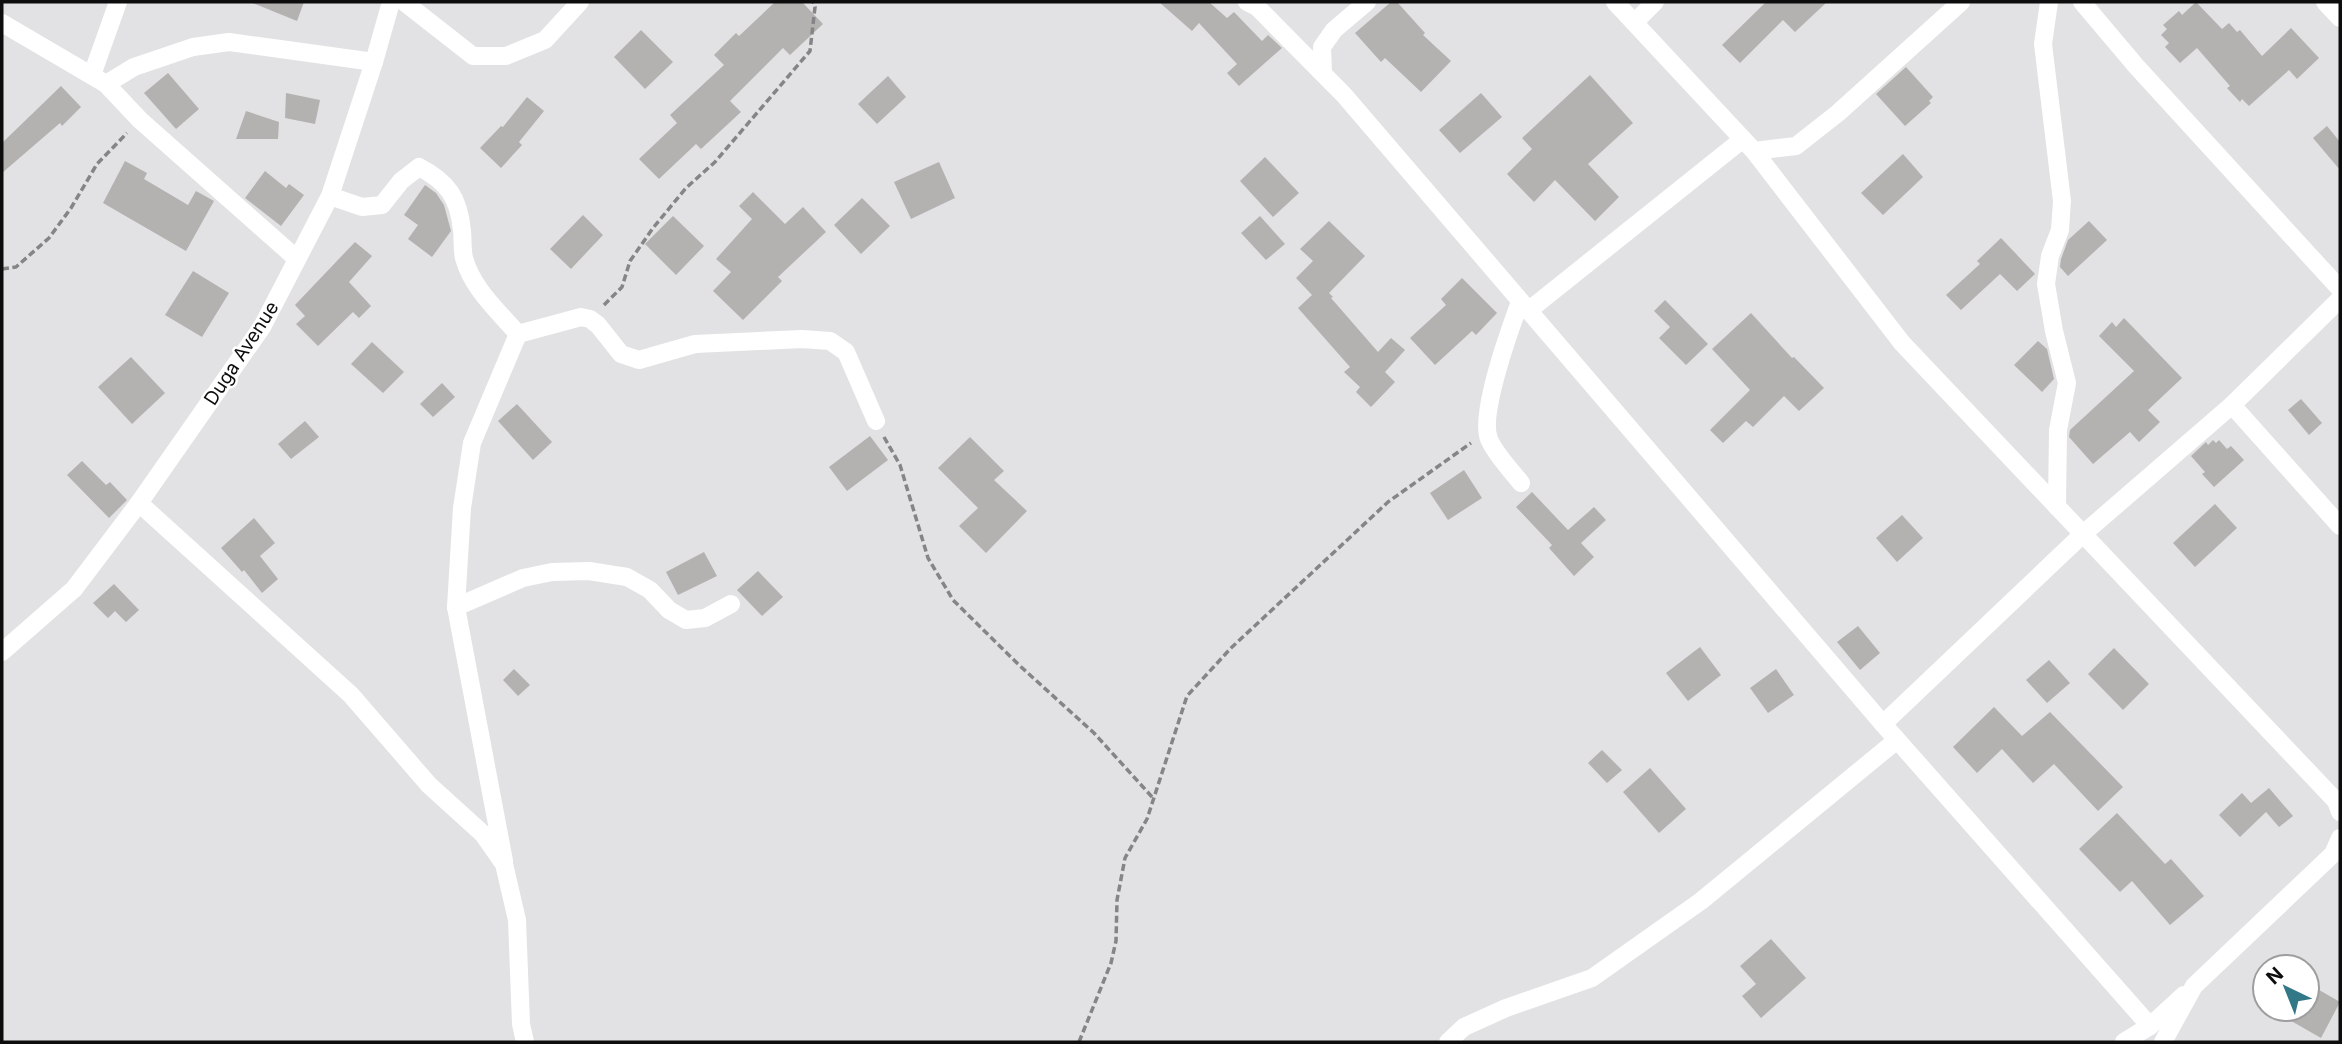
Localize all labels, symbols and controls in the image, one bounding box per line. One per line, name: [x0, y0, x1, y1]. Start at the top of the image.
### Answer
street label: Duga Avenue: [199, 297, 284, 410]
north arrow: [2251, 953, 2321, 1023]
text: N: [2262, 963, 2288, 989]

